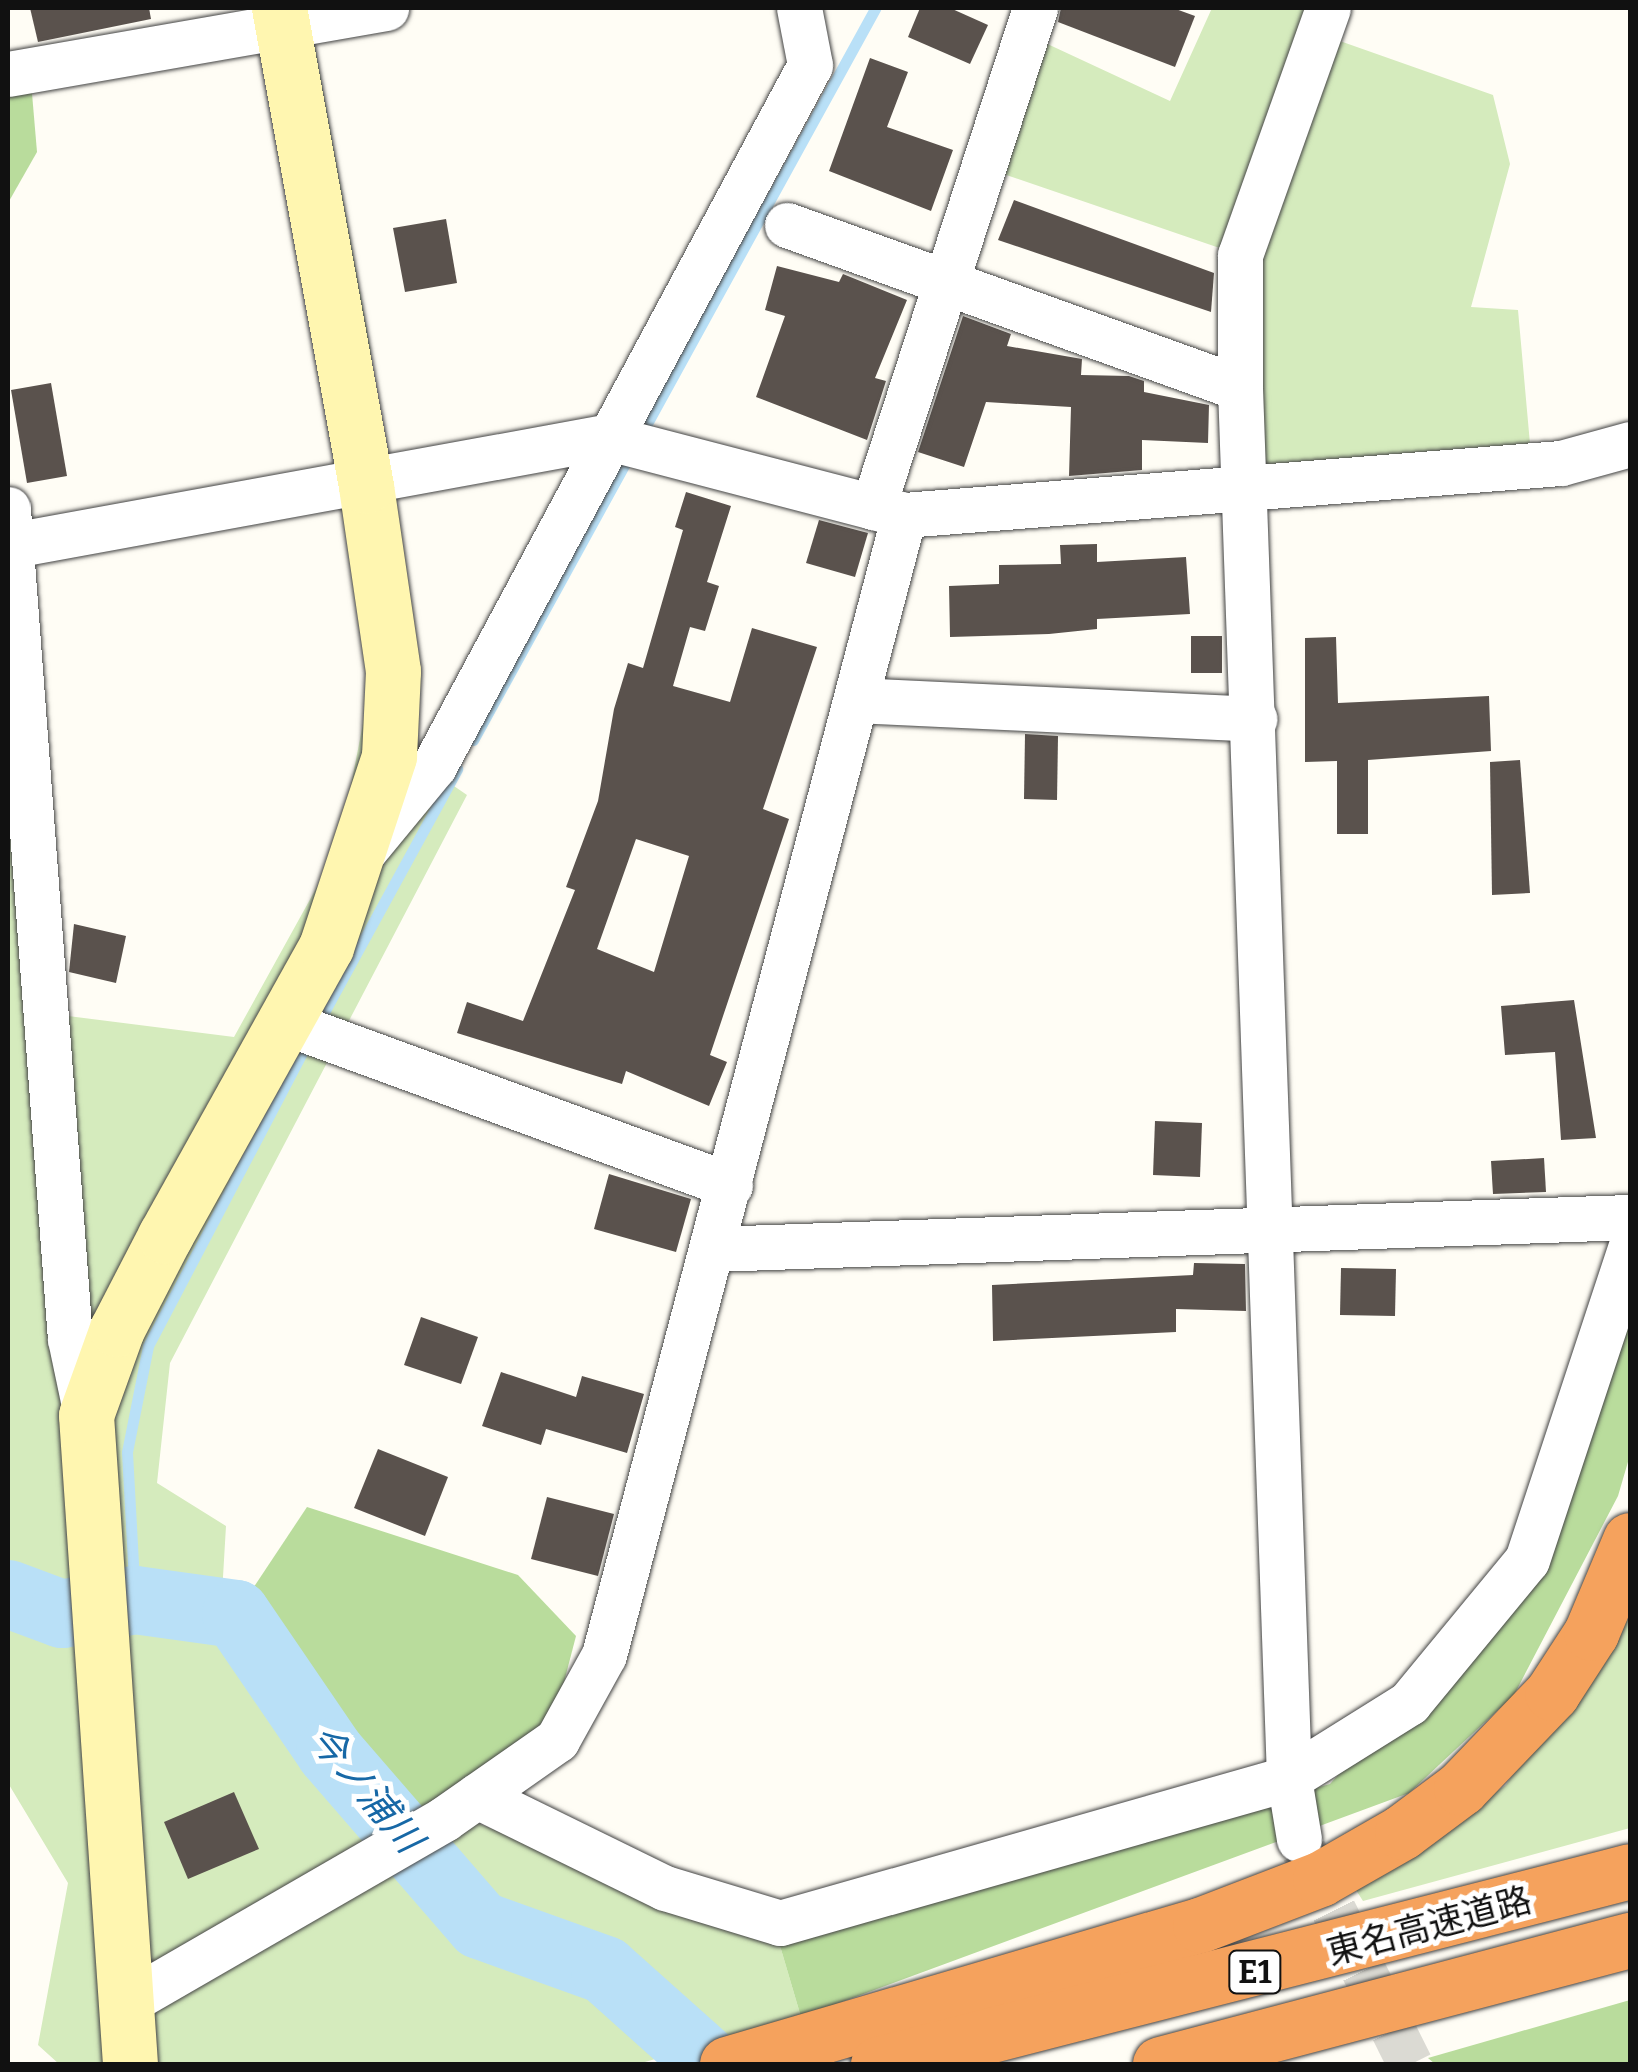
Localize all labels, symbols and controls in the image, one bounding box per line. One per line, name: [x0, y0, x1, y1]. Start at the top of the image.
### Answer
water label: 今ノ浦川: [299, 1716, 431, 1862]
street label: 東名高速道路: [1322, 1879, 1536, 1973]
road number: E1: [1228, 1945, 1282, 1999]

